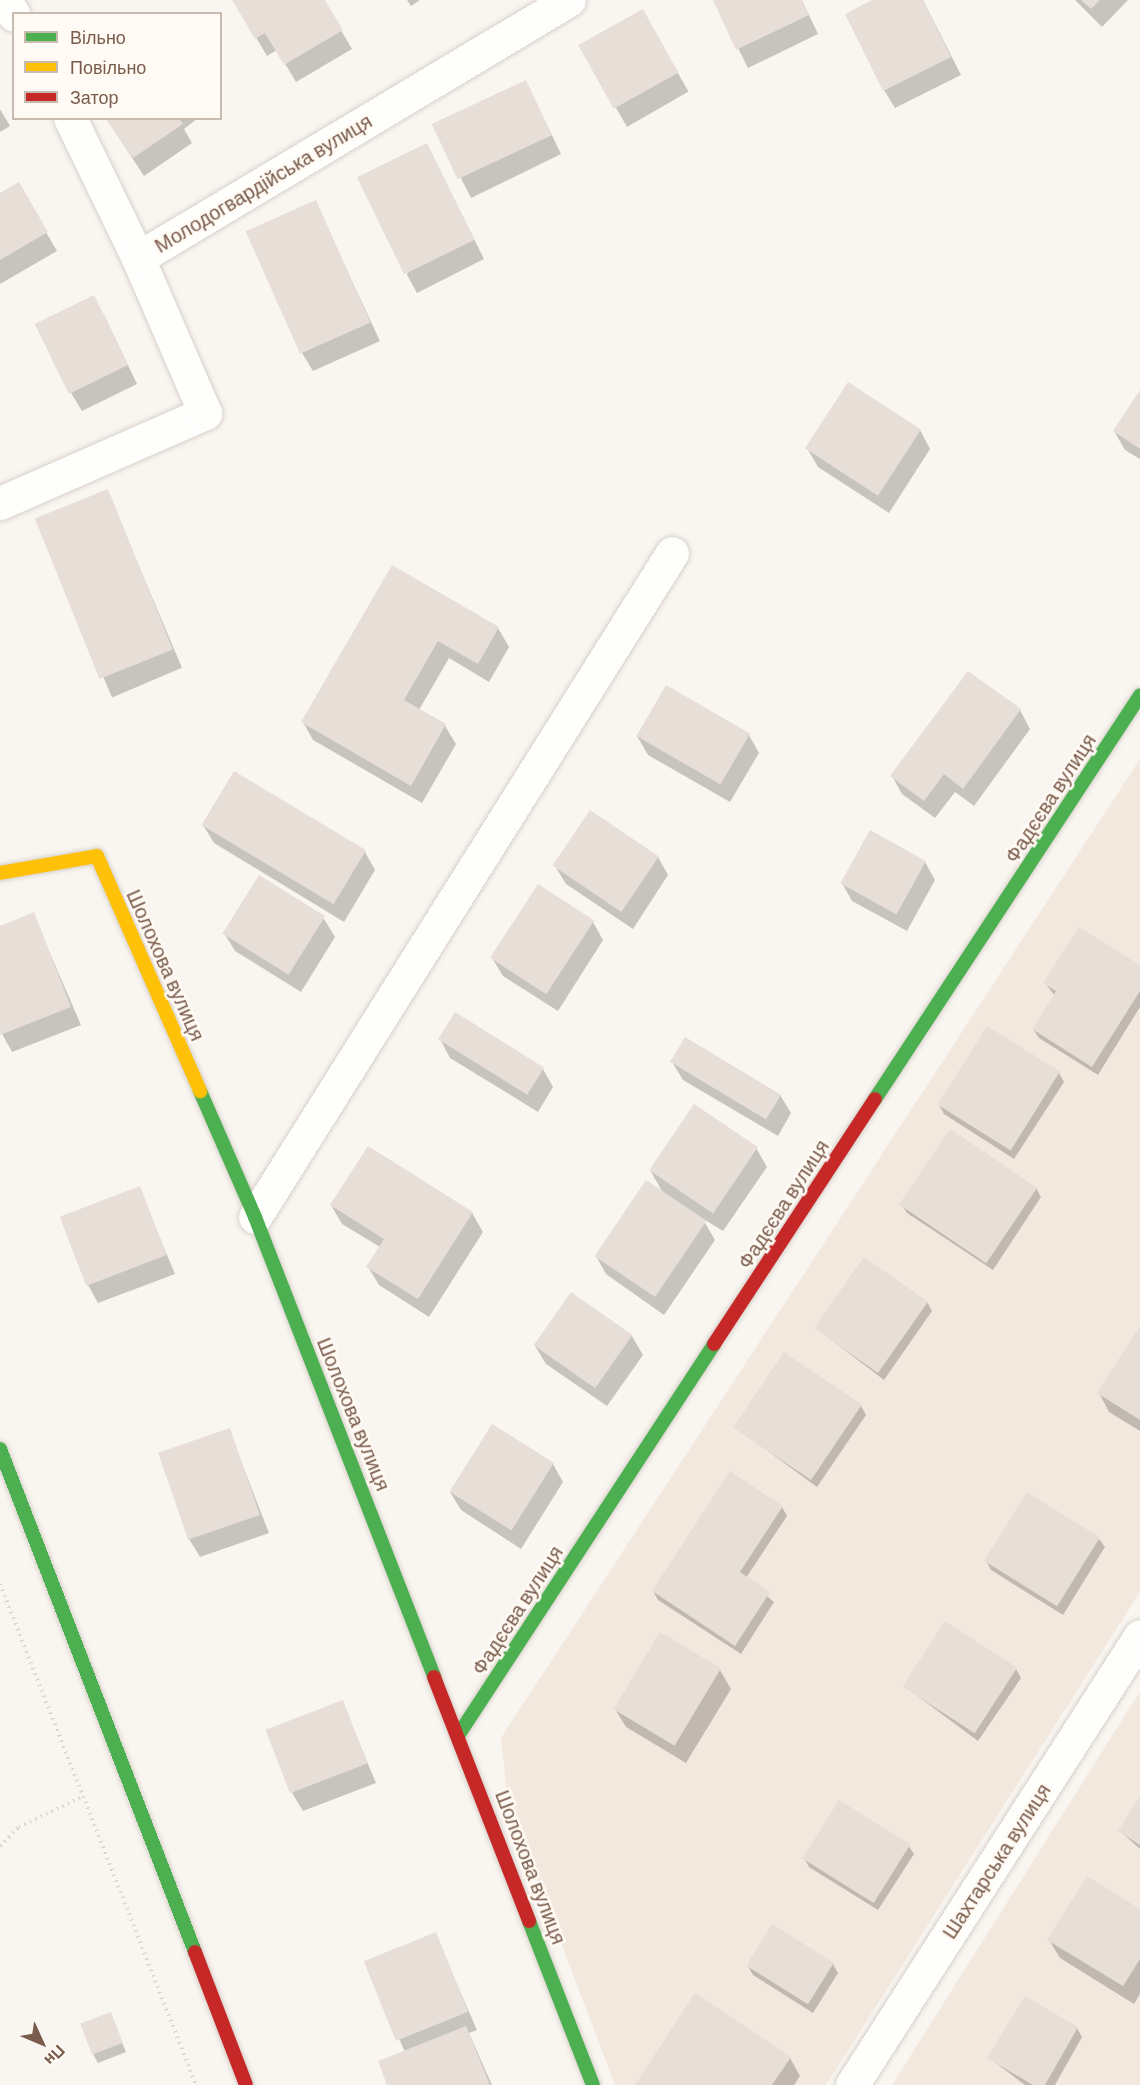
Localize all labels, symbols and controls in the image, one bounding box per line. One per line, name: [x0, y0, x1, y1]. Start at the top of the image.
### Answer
legend: [12, 12, 222, 120]
text: Вільно: [70, 26, 126, 48]
text: Повільно: [70, 56, 146, 78]
text: Затор: [70, 86, 119, 108]
street label: Молодогвардійська вулиця: [150, 109, 376, 257]
street label: Фадєєва вулиця: [999, 729, 1101, 867]
street label: Шолохова вулиця: [122, 886, 210, 1044]
street label: Фадєєва вулиця: [732, 1135, 834, 1273]
street label: Шолохова вулиця: [312, 1334, 396, 1494]
street label: Фадєєва вулиця: [466, 1541, 568, 1679]
street label: Шахтарська вулиця: [937, 1779, 1055, 1943]
street label: Шолохова вулиця: [491, 1787, 571, 1947]
north arrow: [12, 2013, 72, 2073]
text: Пн: [41, 2042, 70, 2070]

